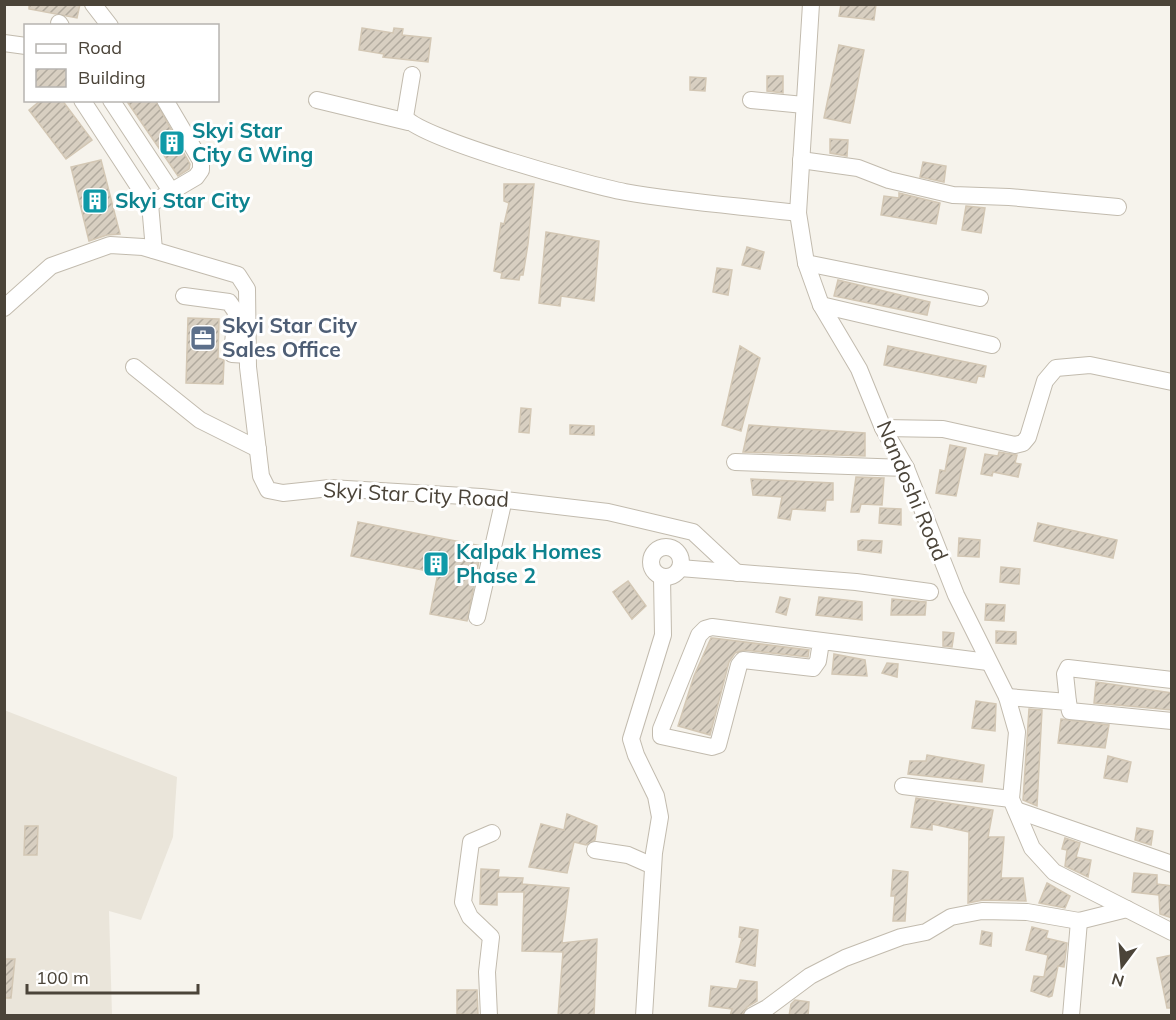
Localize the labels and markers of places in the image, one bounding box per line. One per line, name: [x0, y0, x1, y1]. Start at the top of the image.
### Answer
place label: Skyi Star City G Wing: [192, 117, 313, 167]
building icon: Skyi Star City G Wing: [157, 128, 187, 158]
building icon: Skyi Star City: [80, 186, 110, 216]
place label: Skyi Star City: [115, 187, 251, 213]
place label: Skyi Star City Sales Office: [222, 312, 358, 362]
office icon: Skyi Star City Sales Office: [188, 323, 218, 353]
place label: Kalpak Homes Phase 2: [456, 538, 601, 588]
building icon: Kalpak Homes Phase 2: [421, 549, 451, 579]

